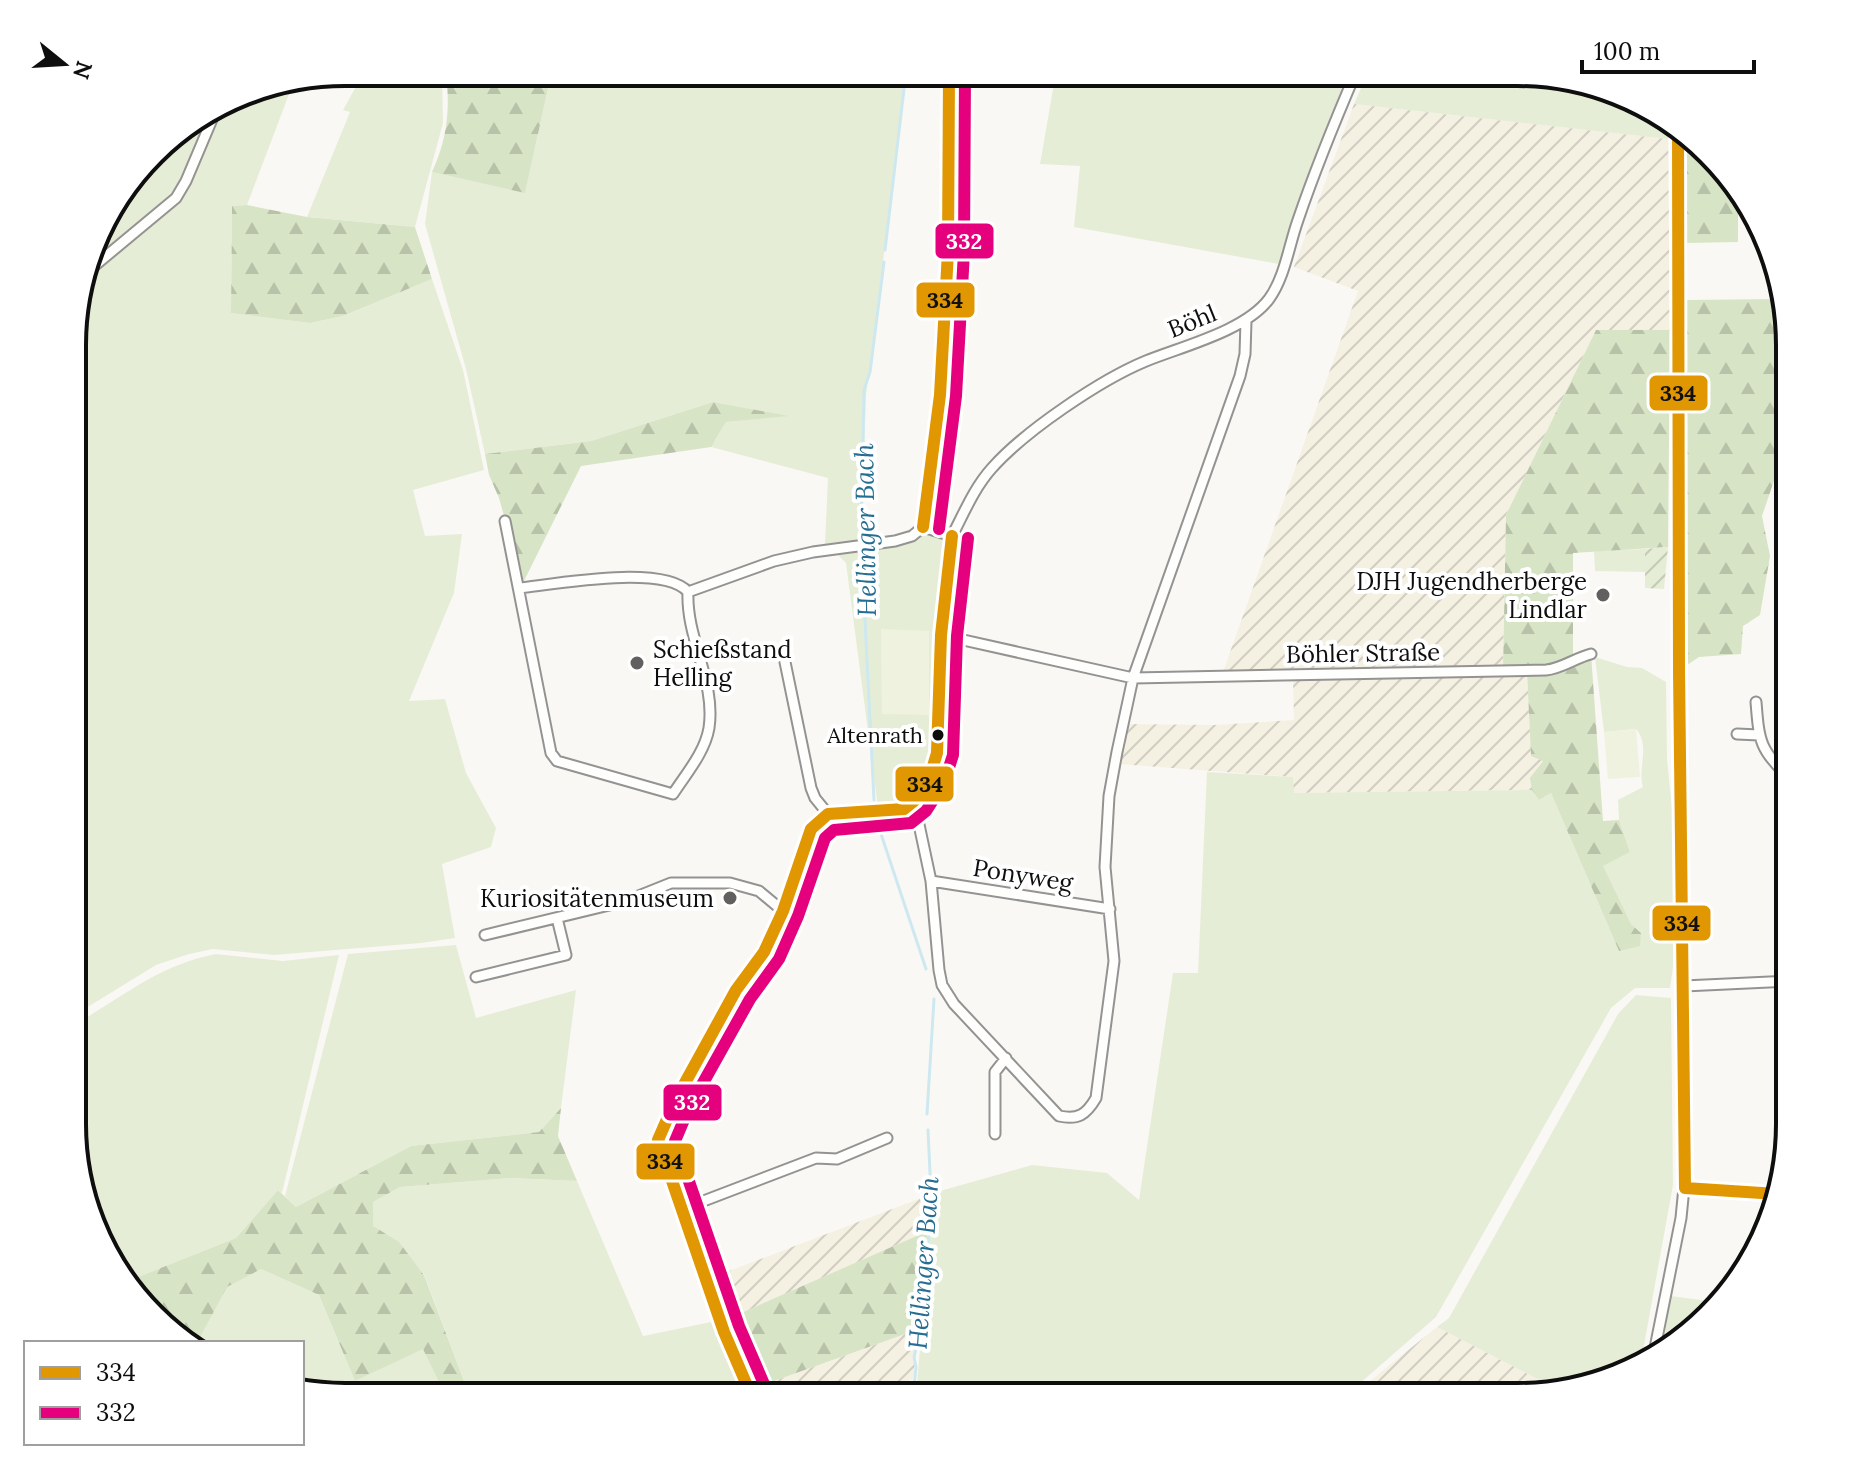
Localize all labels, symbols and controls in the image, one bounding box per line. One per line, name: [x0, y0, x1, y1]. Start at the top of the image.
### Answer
north arrow: [24, 24, 104, 104]
scale bar: [1582, 24, 1754, 74]
text: 100 m: [1594, 36, 1660, 67]
text: N: [67, 58, 99, 83]
line badge: 332: [934, 222, 995, 260]
text: 332: [946, 227, 982, 255]
line badge: 334: [915, 281, 976, 319]
text: 334: [927, 286, 963, 314]
street label: Böhl: [1163, 297, 1221, 345]
line badge: 334: [1648, 374, 1709, 412]
text: 334: [1660, 379, 1696, 407]
water label: Hellinger Bach: [847, 443, 883, 617]
place label: DJH Jugendherberge Lindlar: [1356, 566, 1588, 625]
marker: DJH Jugendherberge Lindlar: [1594, 586, 1612, 604]
place label: Schießstand Helling: [653, 634, 792, 693]
street label: Böhler Straße: [1286, 636, 1440, 670]
marker: Schießstand Helling: [628, 654, 646, 672]
place label: Altenrath: [826, 721, 923, 749]
marker: Altenrath: [930, 727, 946, 743]
line badge: 334: [894, 765, 955, 803]
text: 334: [907, 770, 943, 798]
street label: Ponyweg: [971, 852, 1076, 898]
place label: Kuriositätenmuseum: [480, 883, 714, 914]
marker: Kuriositätenmuseum: [721, 889, 739, 907]
line badge: 334: [1651, 904, 1712, 942]
text: 334: [1664, 909, 1700, 937]
line badge: 332: [662, 1083, 723, 1122]
text: 332: [674, 1088, 710, 1116]
line badge: 334: [635, 1142, 696, 1181]
text: 334: [647, 1147, 683, 1175]
water label: Hellinger Bach: [900, 1175, 946, 1351]
legend: [24, 1341, 304, 1445]
text: 334: [96, 1357, 136, 1388]
text: 332: [96, 1397, 136, 1428]

